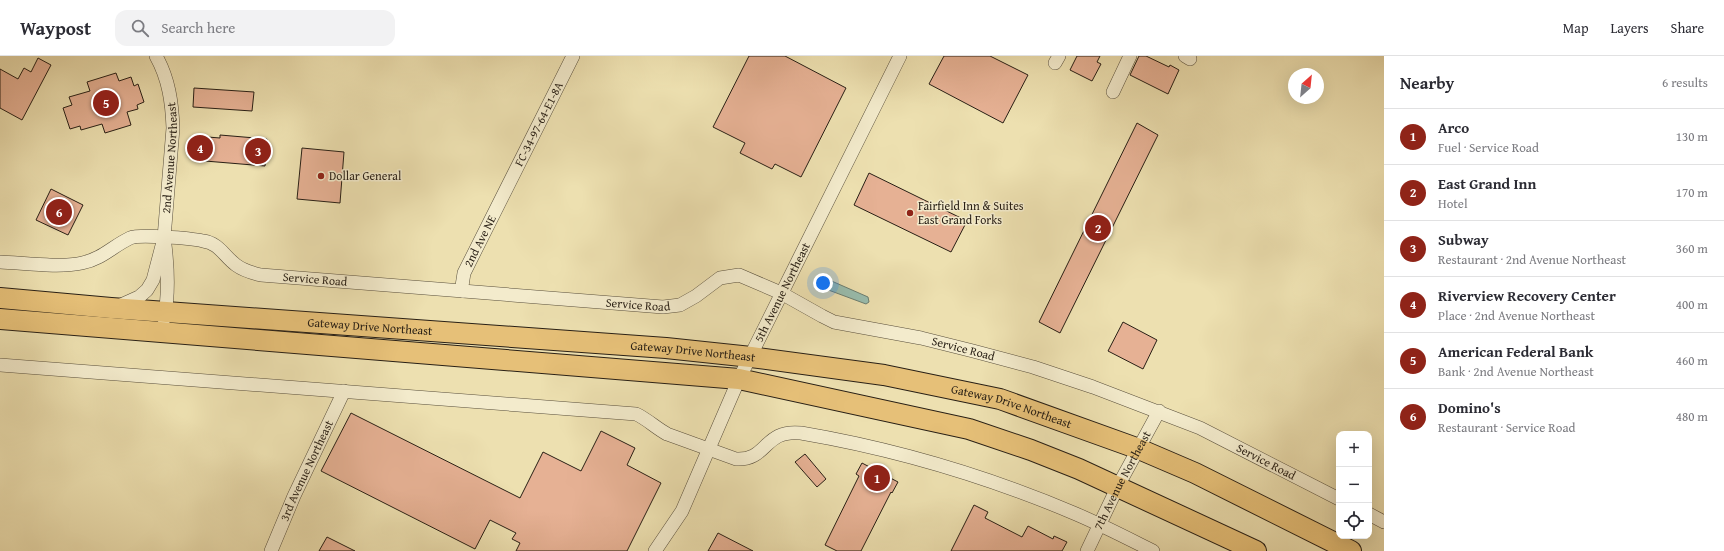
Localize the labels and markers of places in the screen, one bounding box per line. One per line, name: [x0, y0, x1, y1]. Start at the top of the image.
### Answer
pin: 5: [93, 88, 119, 118]
pin: 4: [187, 133, 213, 163]
pin: 3: [245, 136, 271, 166]
place label: Dollar General: [329, 167, 402, 184]
marker: Dollar General: [316, 171, 326, 181]
pin: 6: [46, 197, 72, 227]
place label: Fairfield Inn & Suites East Grand Forks: [918, 197, 1024, 228]
marker: Fairfield Inn & Suites East Grand Forks: [905, 208, 915, 218]
pin: 2: [1085, 213, 1111, 243]
pin: 1: [864, 463, 890, 493]

